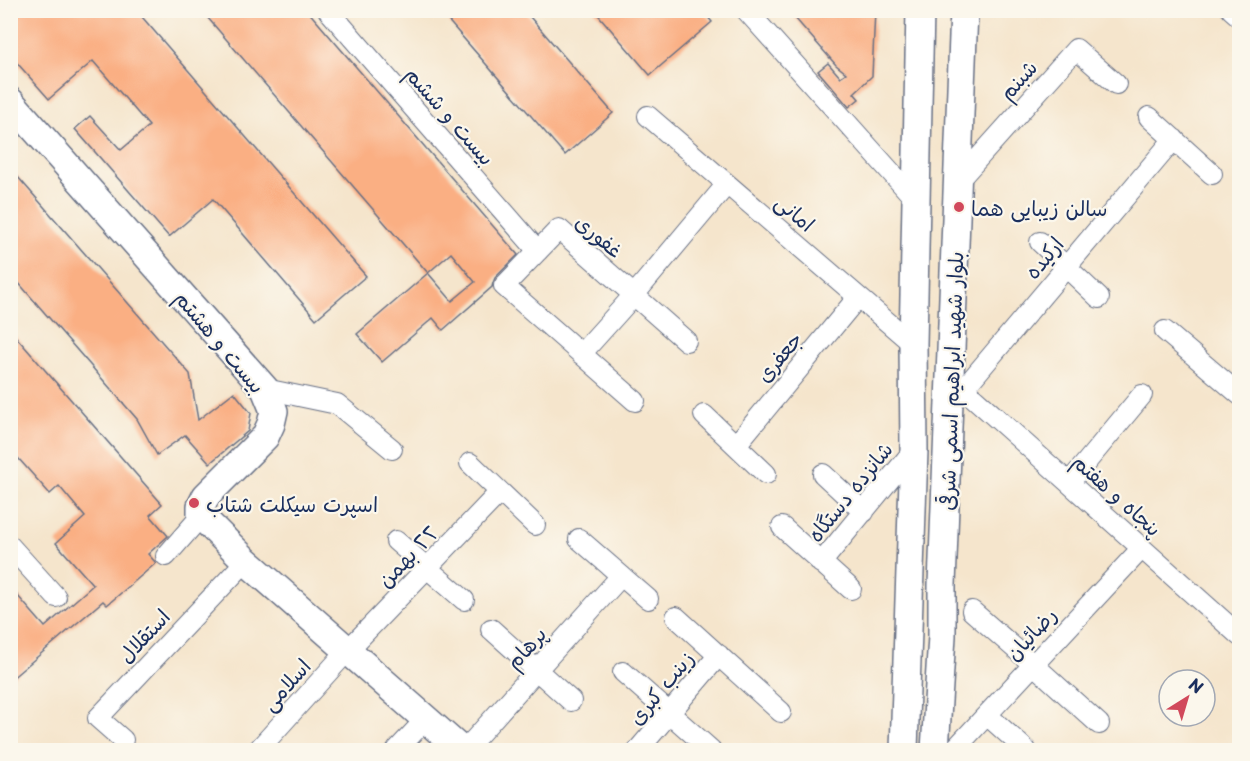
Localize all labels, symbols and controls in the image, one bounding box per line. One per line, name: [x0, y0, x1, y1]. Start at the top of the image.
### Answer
street label: شبنم: [990, 52, 1045, 108]
street label: بیست و ششم: [397, 58, 503, 173]
street label: امانی: [769, 185, 823, 239]
place label: سالن زیبایی هما: [971, 191, 1107, 223]
marker: سالن زیبایی هما: [952, 200, 966, 214]
street label: غفوری: [569, 205, 631, 265]
street label: ارکیده: [1016, 229, 1070, 285]
street label: بلوار شهید ابراهیم اسمی شرقی: [929, 251, 973, 511]
street label: بیست و هشتم: [167, 282, 274, 401]
street label: جعفری: [747, 323, 809, 389]
street label: شانزده دستگاه: [798, 434, 900, 548]
street label: پنجاه و هفتم: [1065, 445, 1170, 544]
place label: اسپرت سیکلت شتاب: [206, 487, 378, 519]
marker: اسپرت سیکلت شتاب: [187, 496, 201, 510]
street label: ٢٢ بهمن: [369, 516, 445, 594]
street label: رضائیان: [997, 599, 1063, 667]
street label: استقلال: [109, 601, 177, 669]
street label: پرهام: [497, 618, 555, 677]
street label: زینب کبری: [619, 643, 701, 731]
street label: اسلامی: [253, 651, 317, 717]
north arrow: [1157, 668, 1217, 728]
text: N: [1184, 672, 1209, 699]

